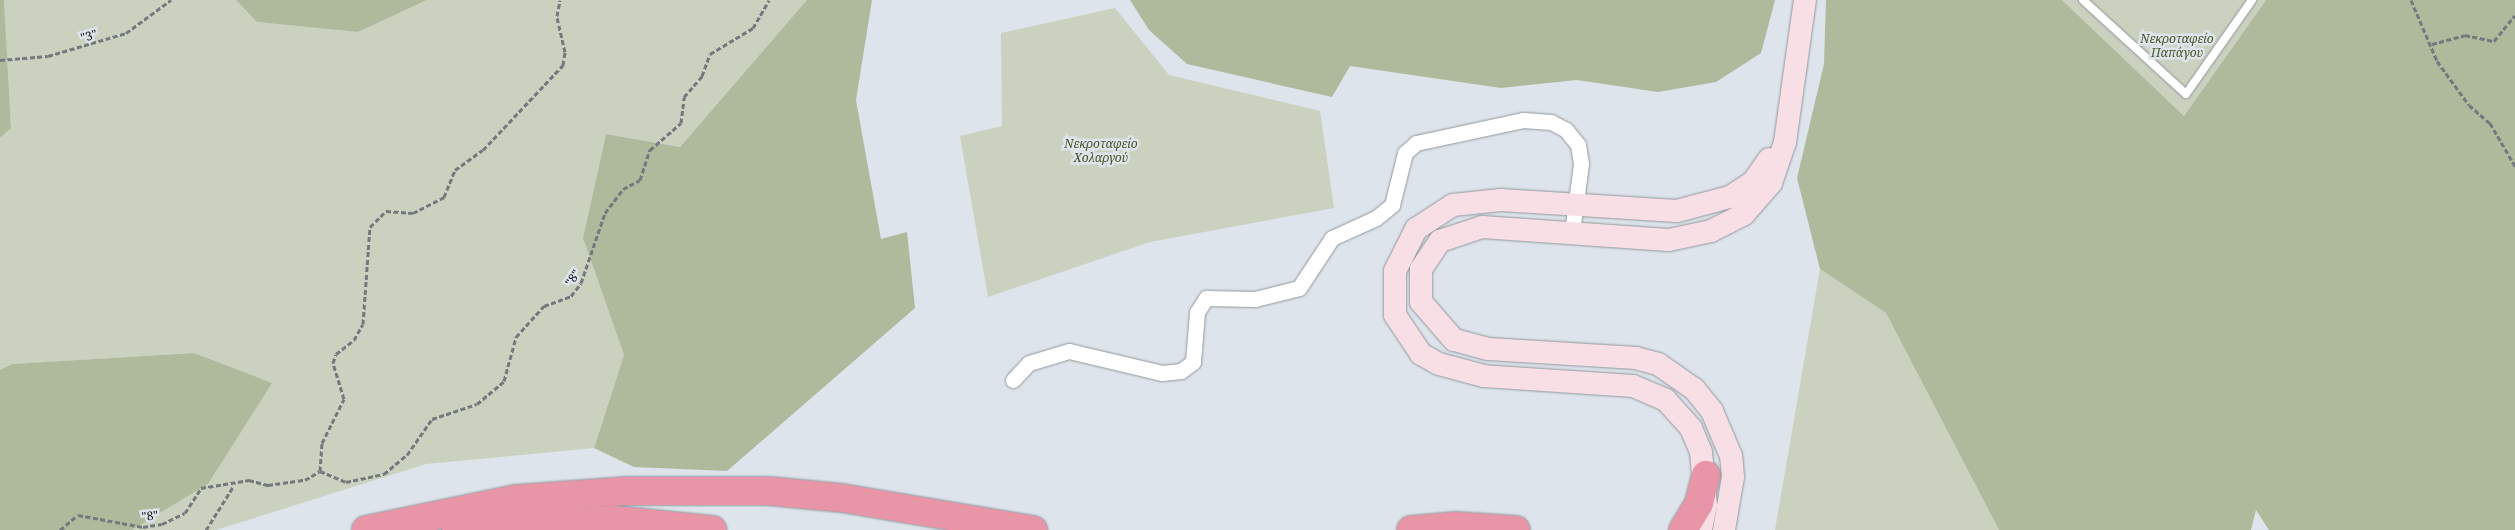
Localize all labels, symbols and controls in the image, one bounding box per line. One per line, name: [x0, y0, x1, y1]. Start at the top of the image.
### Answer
street label: "3": [79, 27, 99, 45]
park label: Νεκροταφείο Παπάγου: [2140, 32, 2214, 60]
park label: Νεκροταφείο Χολαργού: [1064, 137, 1138, 165]
street label: "8": [562, 267, 584, 289]
street label: "8": [141, 508, 159, 524]

